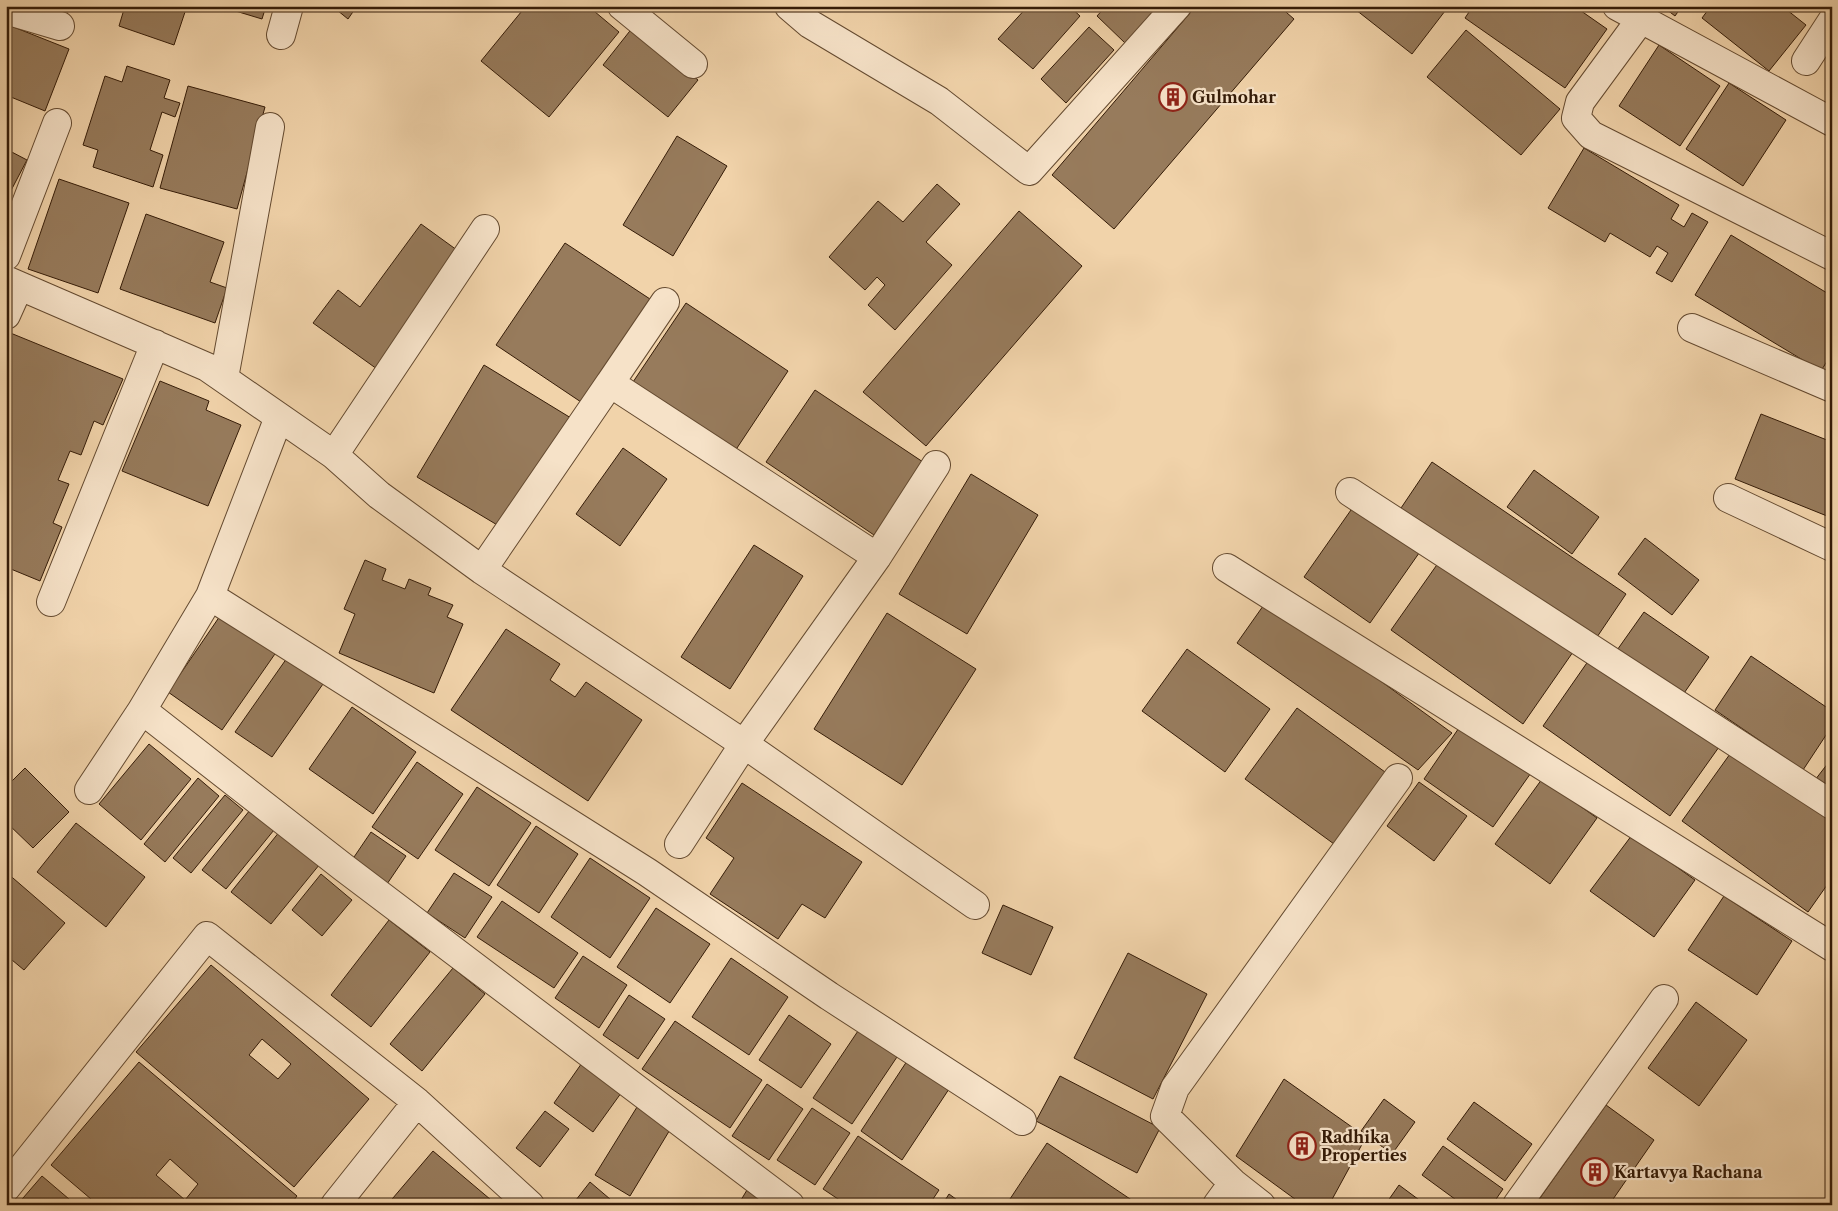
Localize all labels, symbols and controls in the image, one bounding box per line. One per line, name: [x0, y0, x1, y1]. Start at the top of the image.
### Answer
building icon: Gulmohar: [1158, 82, 1188, 112]
place label: Gulmohar: [1192, 87, 1276, 107]
place label: Radhika Properties: [1321, 1127, 1407, 1165]
building icon: Radhika Properties: [1287, 1131, 1317, 1161]
building icon: Kartavya Rachana: [1580, 1157, 1610, 1187]
place label: Kartavya Rachana: [1614, 1162, 1763, 1182]

